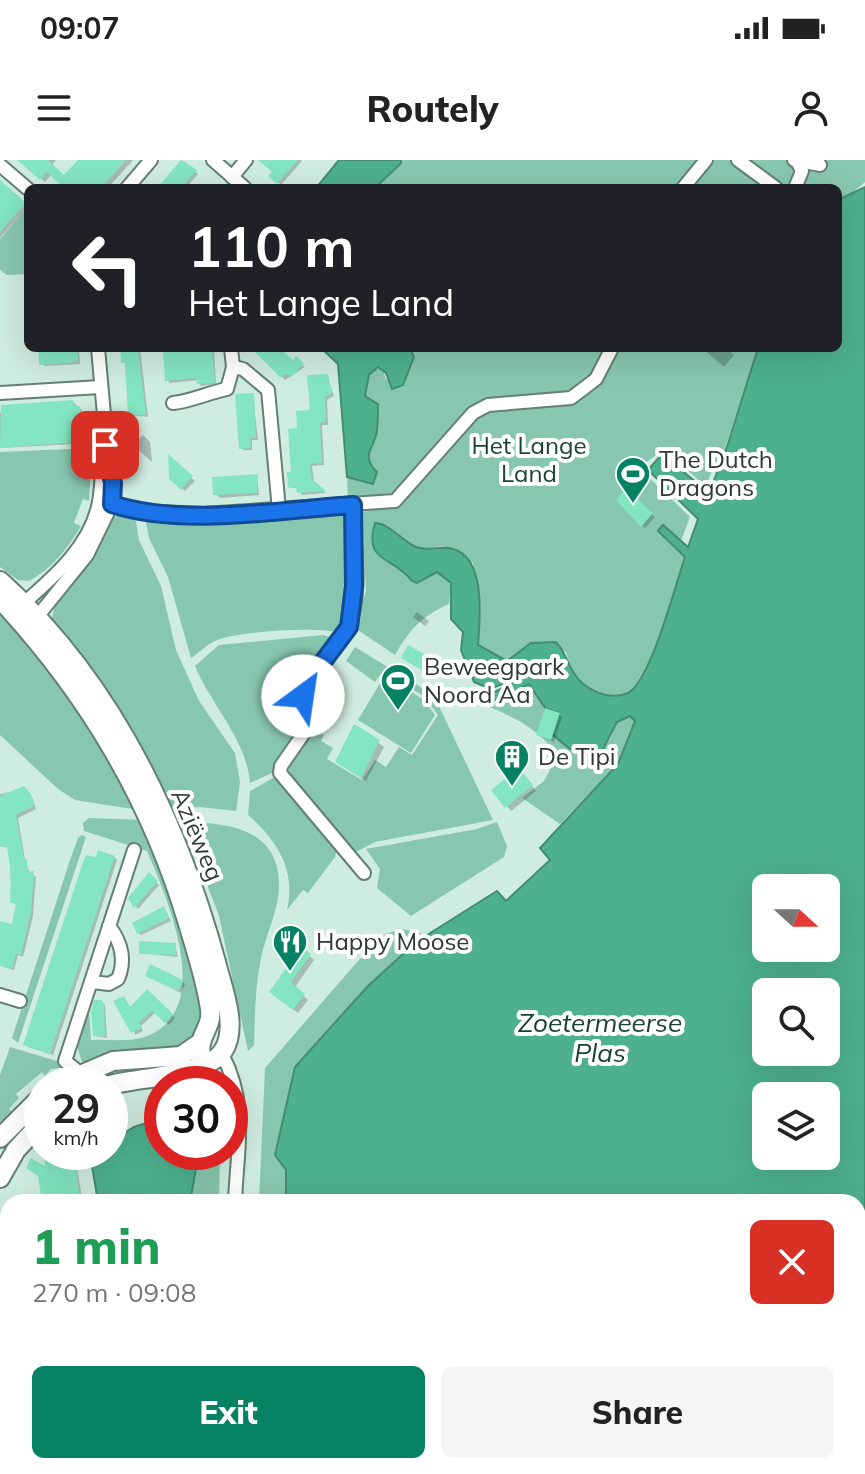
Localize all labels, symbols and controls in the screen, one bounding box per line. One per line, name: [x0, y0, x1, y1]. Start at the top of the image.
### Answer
text: 09:07: [40, 9, 119, 47]
icon: menu: [32, 86, 76, 130]
text: Routely: [366, 86, 499, 131]
icon: person: [789, 86, 833, 130]
text: 110 m: [188, 211, 355, 281]
icon: left: [56, 216, 160, 320]
text: Het Lange Land: [188, 280, 454, 325]
pin: [71, 411, 139, 479]
icon: arrive: [83, 423, 127, 467]
park label: Het Lange Land: [471, 430, 587, 488]
place label: The Dutch Dragons: [659, 444, 773, 502]
sports icon: The Dutch Dragons: [614, 455, 652, 505]
place label: Beweegpark Noord Aa: [424, 651, 565, 709]
position arrow: [261, 654, 345, 738]
sports icon: Beweegpark Noord Aa: [379, 662, 417, 712]
building icon: De Tipi: [493, 738, 531, 788]
place label: De Tipi: [538, 741, 616, 771]
street label: Aziëweg: [165, 784, 231, 885]
north arrow: [752, 874, 840, 962]
map controls: [752, 874, 840, 1170]
restaurant icon: Happy Moose: [271, 923, 309, 973]
place label: Happy Moose: [316, 926, 469, 956]
button: search: [752, 978, 840, 1066]
water label: Zoetermeerse Plas: [518, 1006, 682, 1069]
speed limit sign: 30: [144, 1066, 248, 1170]
button: layers: [752, 1082, 840, 1170]
text: 29: [52, 1083, 100, 1133]
text: km/h: [53, 1125, 99, 1150]
text: 1 min: [32, 1216, 161, 1276]
button: close: [750, 1220, 834, 1304]
text: 270 m · 09:08: [32, 1276, 196, 1309]
button: Exit: [32, 1366, 425, 1458]
button: Share: [441, 1366, 834, 1458]

